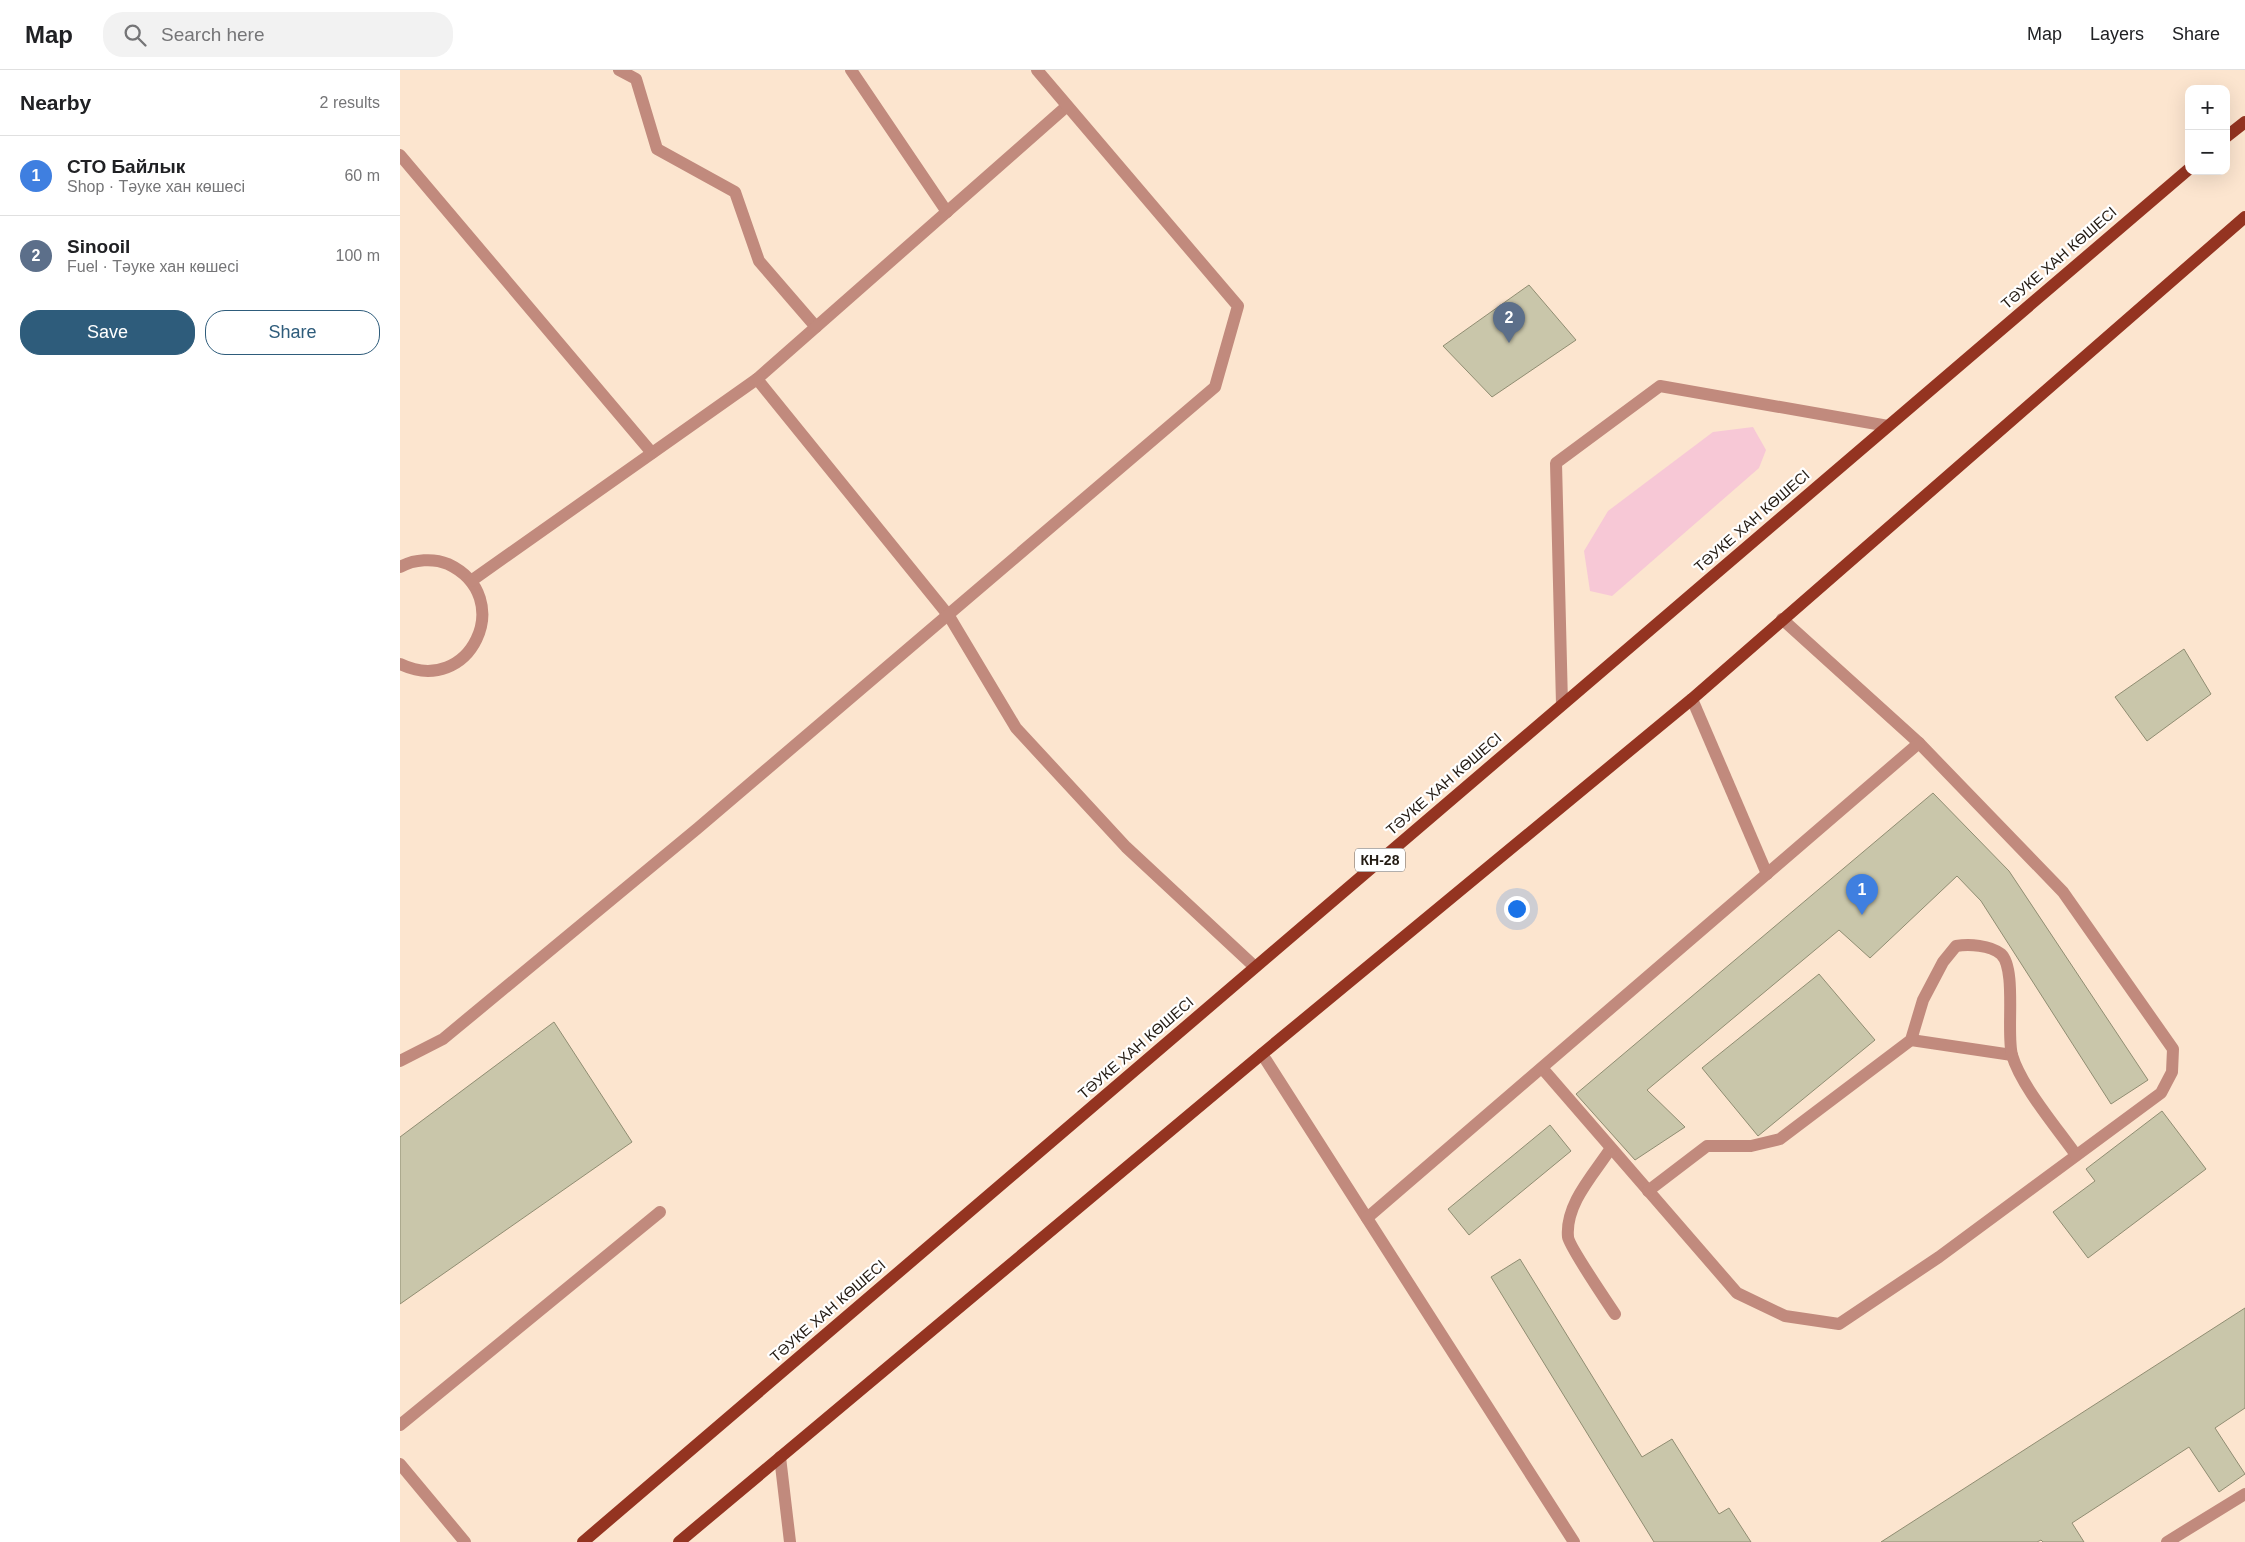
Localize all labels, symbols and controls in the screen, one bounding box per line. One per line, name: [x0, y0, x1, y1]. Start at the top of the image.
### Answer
search box: [103, 12, 453, 57]
text: Map: [25, 21, 73, 48]
icon: search: [121, 21, 149, 49]
text: Search here: [161, 24, 265, 45]
text: Map: [2027, 24, 2062, 44]
text: Layers: [2090, 24, 2144, 44]
text: Share: [2172, 24, 2220, 44]
map controls: [2185, 85, 2230, 175]
button: +: [2185, 85, 2230, 130]
text: Nearby: [20, 91, 91, 114]
text: 2 results: [320, 94, 380, 111]
button: −: [2185, 130, 2230, 175]
text: СТО Байлык: [67, 156, 185, 177]
text: 1: [32, 167, 40, 184]
text: 60 m: [344, 167, 380, 184]
text: Shop · Тәуке хан көшесі: [67, 178, 245, 195]
street label: ТӘУКЕ ХАН КӨШЕСІ: [1998, 203, 2120, 312]
text: Sinooil: [67, 236, 130, 257]
text: 2: [32, 247, 40, 264]
text: 100 m: [336, 247, 380, 264]
text: Fuel · Тәуке хан көшесі: [67, 258, 239, 275]
pin: 2: [1493, 302, 1525, 343]
button: Save: [20, 310, 195, 355]
button: Share: [205, 310, 380, 355]
street label: ТӘУКЕ ХАН КӨШЕСІ: [1691, 466, 1813, 575]
street label: ТӘУКЕ ХАН КӨШЕСІ: [1383, 729, 1505, 838]
road number: КН-28: [1355, 848, 1405, 872]
pin: 1: [1846, 874, 1878, 915]
your location: [1504, 896, 1530, 922]
street label: ТӘУКЕ ХАН КӨШЕСІ: [1075, 993, 1197, 1102]
street label: ТӘУКЕ ХАН КӨШЕСІ: [767, 1256, 889, 1365]

